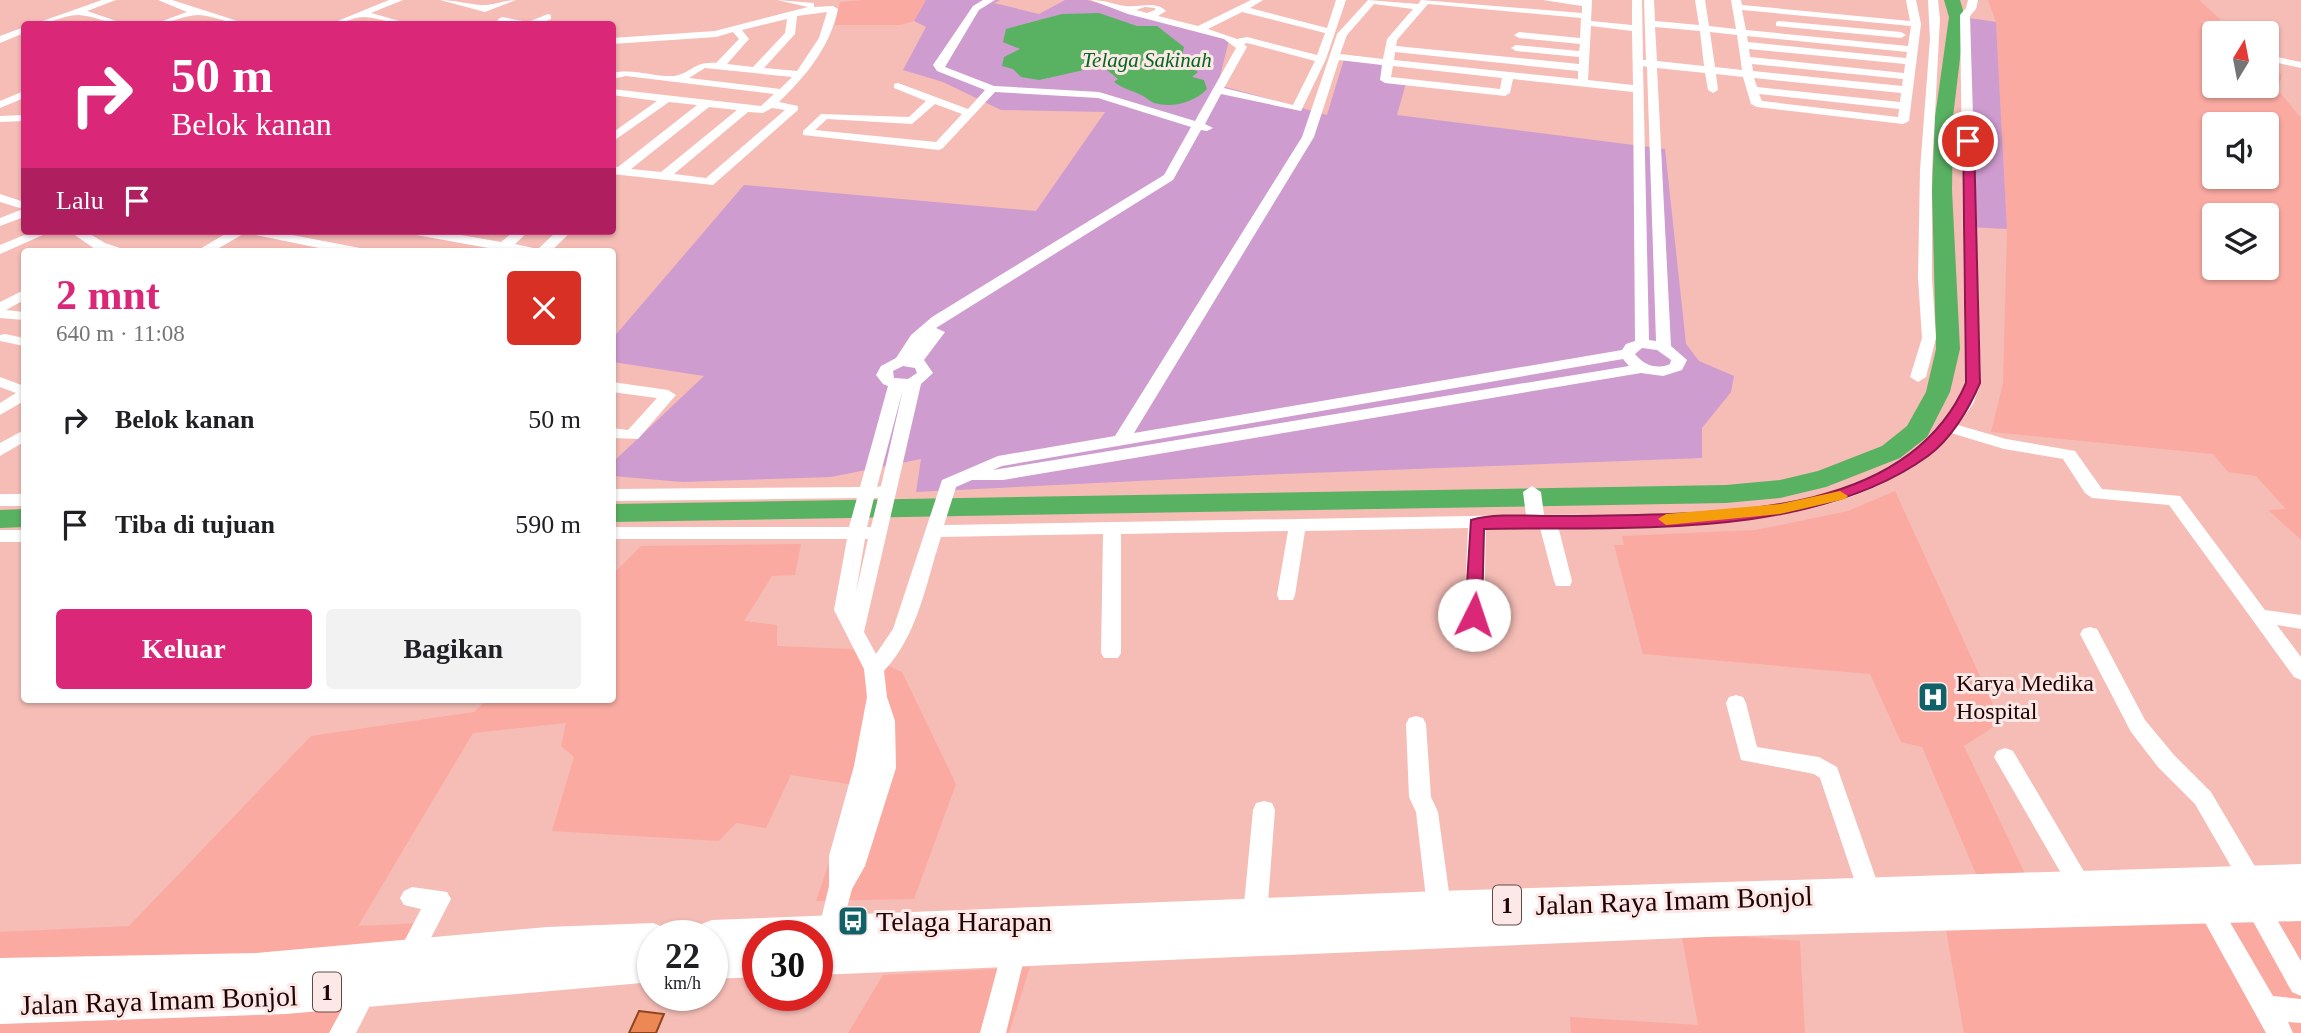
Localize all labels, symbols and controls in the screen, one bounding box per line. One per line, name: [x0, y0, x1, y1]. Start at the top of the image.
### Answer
north arrow: [2202, 21, 2278, 98]
map controls: [2202, 21, 2279, 280]
text: 50 m: [171, 48, 273, 103]
water label: Telaga Sakinah: [1082, 48, 1212, 72]
icon: right: [56, 49, 147, 140]
text: Belok kanan: [171, 106, 332, 142]
pin: [1938, 111, 1998, 171]
button: sound: [2202, 112, 2279, 189]
icon: arrive: [1949, 122, 1987, 160]
icon: arrive: [118, 182, 156, 220]
text: Lalu: [56, 186, 104, 215]
button: layers: [2202, 203, 2279, 280]
button: close: [507, 271, 581, 345]
text: 2 mnt: [56, 272, 160, 318]
text: 640 m · 11:08: [56, 321, 185, 346]
icon: right: [56, 401, 94, 439]
text: Belok kanan: [115, 405, 254, 434]
text: 50 m: [528, 405, 581, 434]
icon: arrive: [56, 506, 94, 544]
text: Tiba di tujuan: [115, 510, 275, 539]
text: 590 m: [515, 510, 581, 539]
position arrow: [1437, 578, 1511, 652]
button: Keluar: [56, 609, 312, 689]
button: Bagikan: [326, 609, 581, 689]
place label: Karya Medika Hospital: [1956, 670, 2094, 724]
hospital icon: Karya Medika Hospital: [1916, 680, 1950, 714]
street label: Jalan Raya Imam Bonjol: [1535, 880, 1813, 921]
road number: 1: [1493, 885, 1521, 924]
bus stop icon: Telaga Harapan: [836, 904, 870, 938]
place label: Telaga Harapan: [876, 906, 1052, 937]
speed limit sign: 30: [742, 920, 833, 1011]
text: 22: [665, 937, 700, 976]
road number: 1: [313, 973, 341, 1012]
text: km/h: [664, 973, 701, 993]
street label: Jalan Raya Imam Bonjol: [20, 980, 298, 1021]

